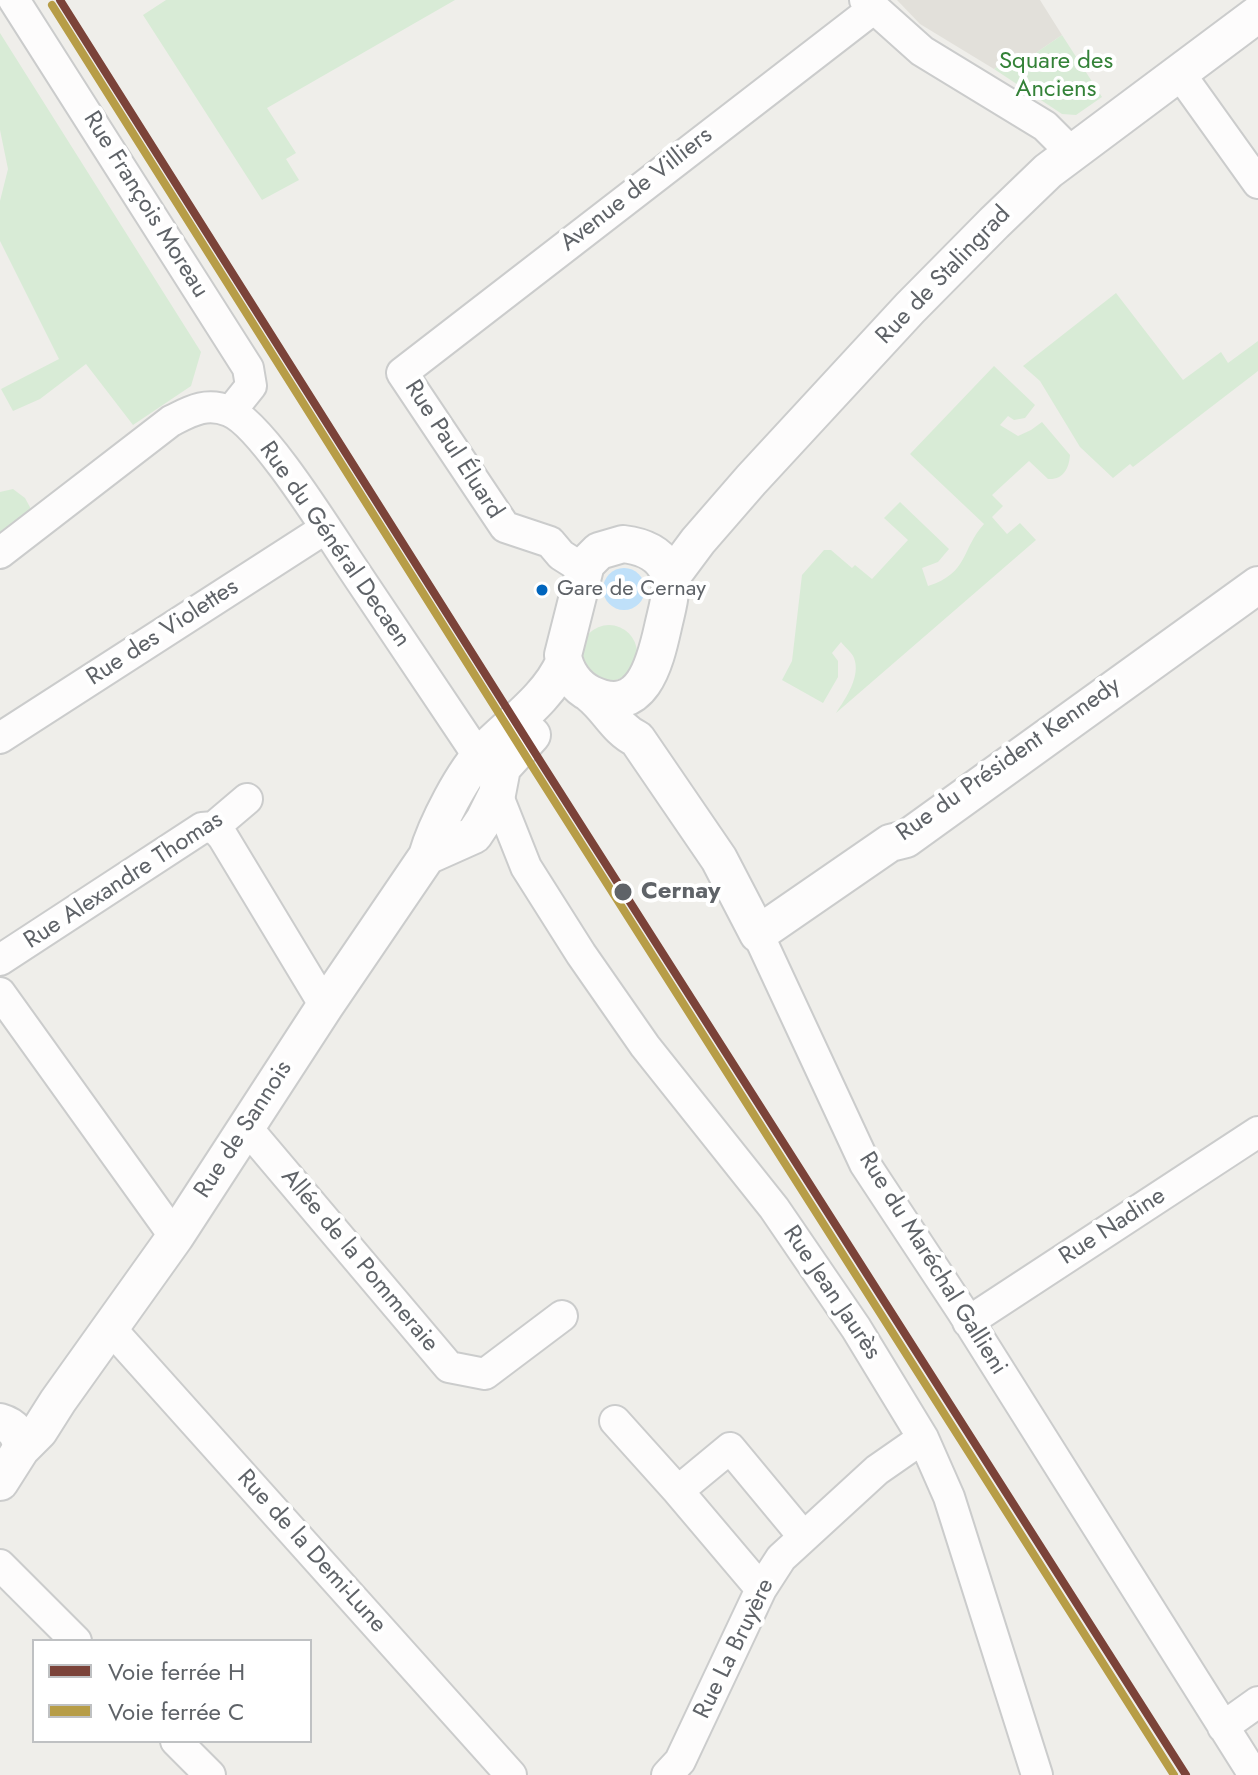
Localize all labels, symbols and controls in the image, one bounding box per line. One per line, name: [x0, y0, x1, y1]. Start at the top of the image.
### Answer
park label: Square des Anciens: [999, 48, 1113, 104]
street label: Rue François Moreau: [76, 107, 214, 303]
street label: Avenue de Villiers: [555, 122, 719, 258]
street label: Rue de Stalingrad: [871, 201, 1017, 351]
street label: Rue Paul Éluard: [397, 375, 509, 525]
street label: Rue du Général Decaen: [252, 437, 416, 653]
street label: Rue des Violettes: [82, 573, 244, 693]
place label: Gare de Cernay: [557, 577, 706, 603]
marker: Gare de Cernay: [534, 582, 550, 598]
street label: Rue du Président Kennedy: [892, 672, 1126, 848]
street label: Rue Alexandre Thomas: [19, 806, 229, 956]
place label: Cernay: [641, 878, 721, 906]
marker: Cernay: [612, 881, 634, 903]
street label: Rue de Sannois: [189, 1056, 299, 1204]
street label: Rue du Maréchal Gallieni: [852, 1147, 1012, 1381]
street label: Allée de la Pommeraie: [274, 1164, 444, 1358]
street label: Rue Nadine: [1055, 1182, 1171, 1272]
street label: Rue Jean Jaurès: [776, 1221, 886, 1365]
street label: Rue de la Demi-Lune: [230, 1464, 392, 1640]
street label: Rue La Bruyère: [689, 1574, 781, 1724]
legend: [32, 1639, 312, 1743]
text: Voie ferrée H: [108, 1654, 245, 1689]
text: Voie ferrée C: [108, 1694, 245, 1729]

